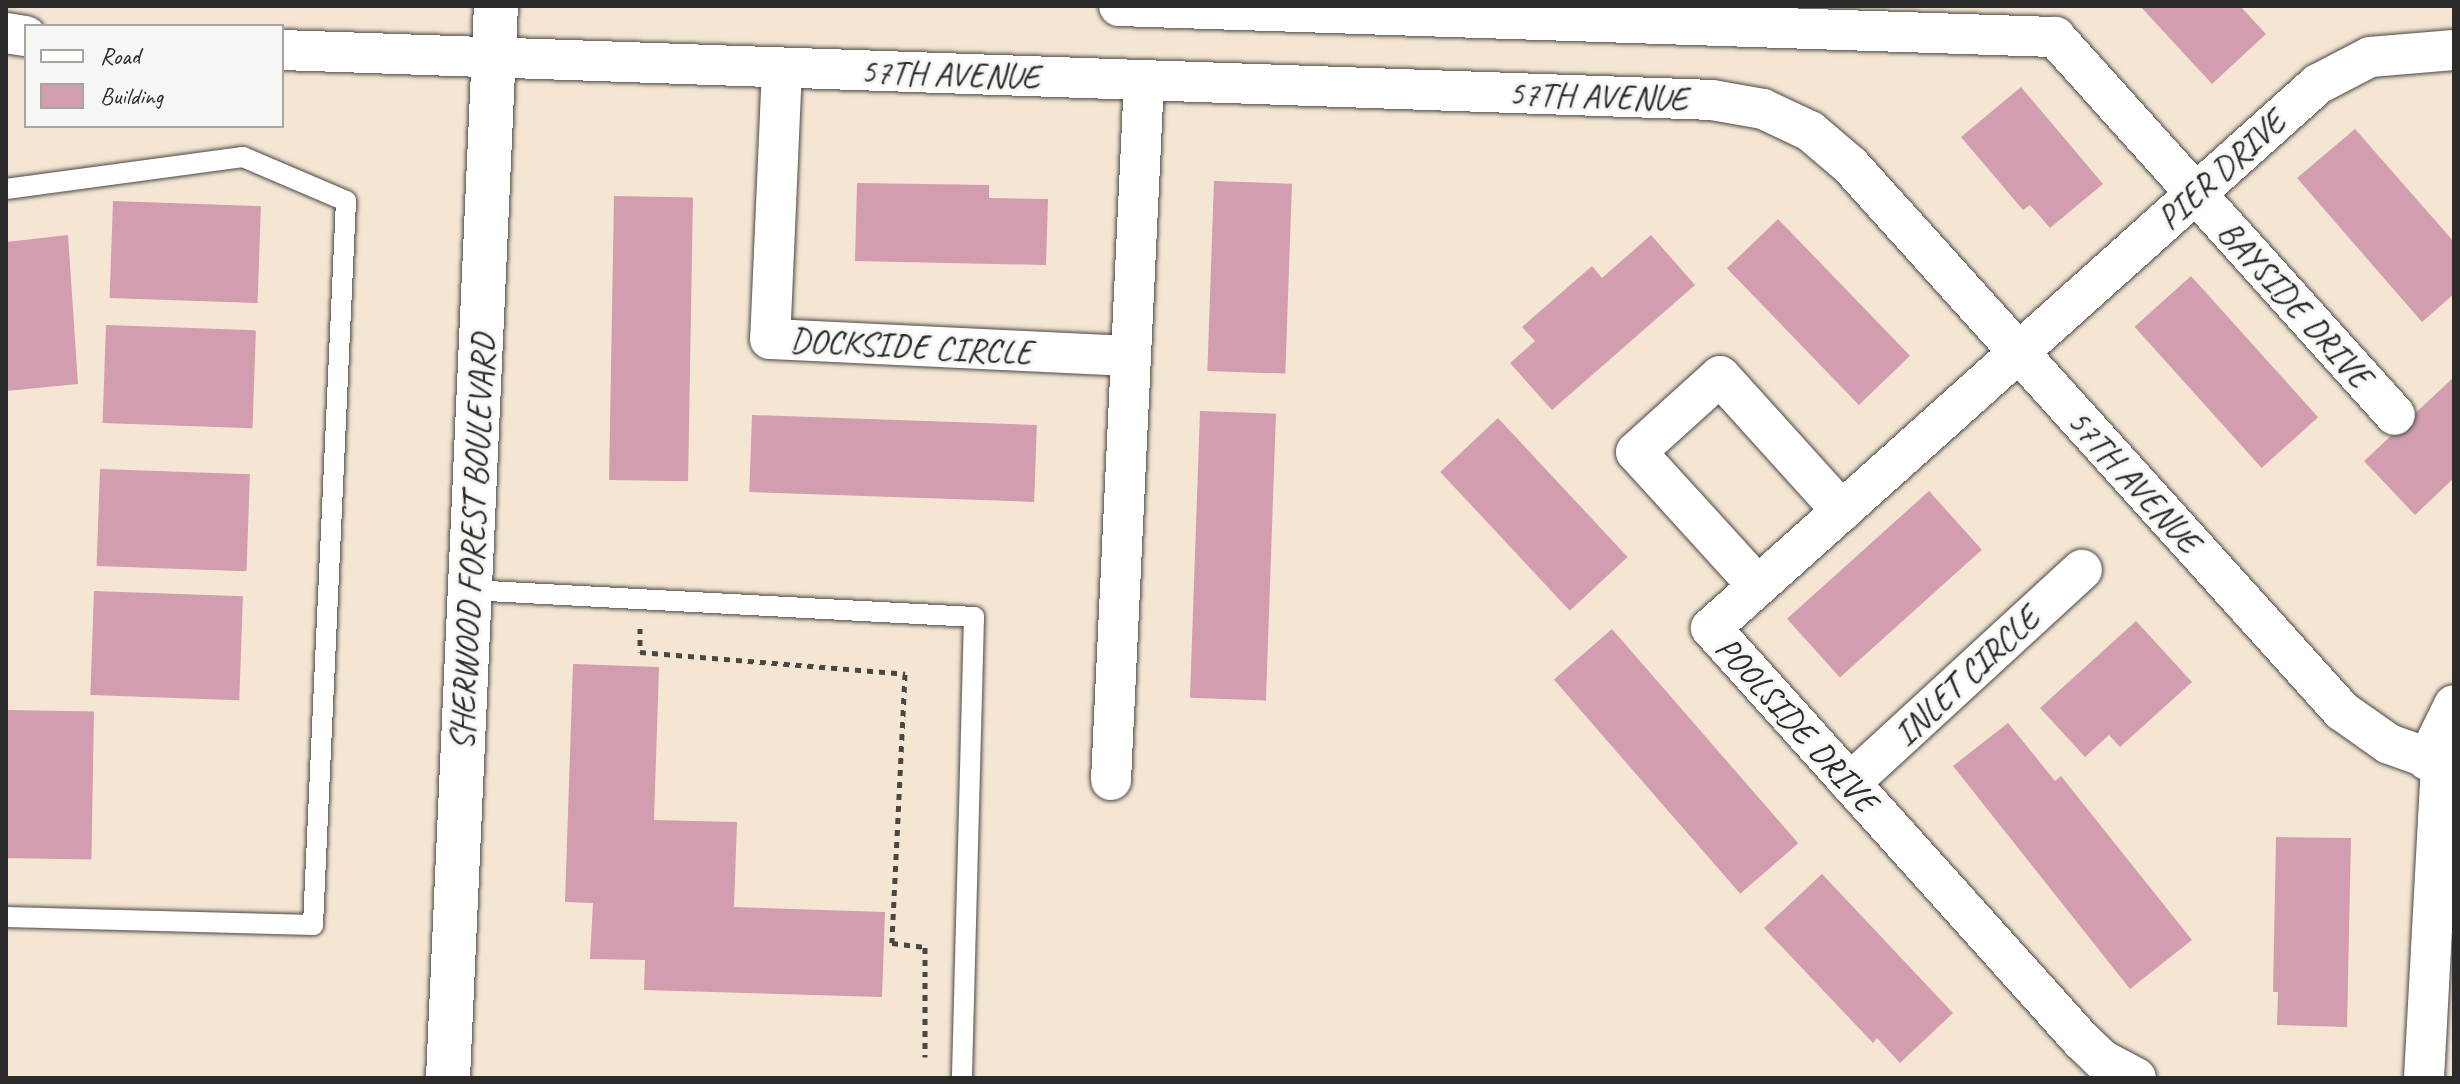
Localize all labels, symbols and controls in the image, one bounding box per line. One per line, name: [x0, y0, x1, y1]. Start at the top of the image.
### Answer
legend: [24, 24, 284, 128]
text: Road: [100, 41, 140, 71]
street label: 57TH AVENUE: [861, 51, 1039, 97]
street label: 57TH AVENUE: [1509, 73, 1687, 119]
text: Building: [100, 81, 163, 111]
street label: PIER DRIVE: [2149, 102, 2293, 238]
street label: BAYSIDE DRIVE: [2209, 212, 2381, 396]
street label: DOCKSIDE CIRCLE: [790, 319, 1032, 373]
street label: SHERWOOD FOREST BOULEVARD: [441, 333, 503, 751]
street label: 57TH AVENUE: [2060, 402, 2208, 560]
street label: INLET CIRCLE: [1885, 598, 2047, 754]
street label: POOLSIDE DRIVE: [1707, 627, 1887, 821]

